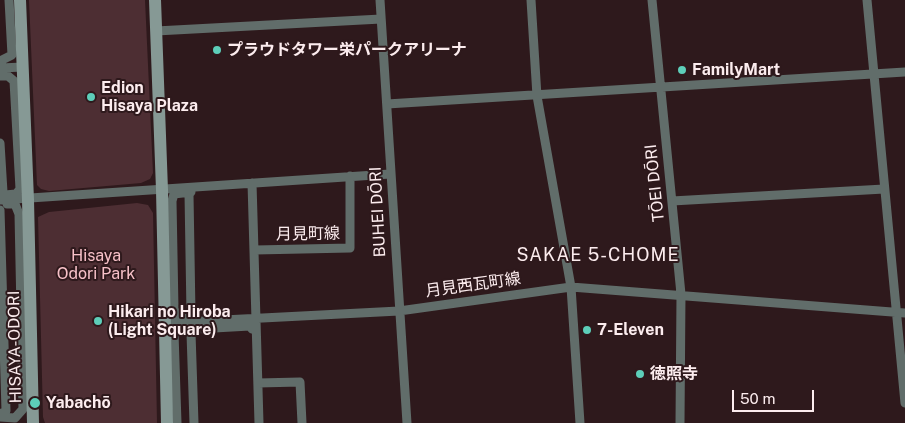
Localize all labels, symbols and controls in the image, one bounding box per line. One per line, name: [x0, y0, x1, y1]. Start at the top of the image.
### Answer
place label: プラウドタワー栄パークアリーナ: [227, 40, 467, 60]
marker: プラウドタワー栄パークアリーナ: [211, 44, 223, 56]
place label: FamilyMart: [692, 60, 780, 80]
marker: FamilyMart: [676, 64, 688, 76]
place label: Edion Hisaya Plaza: [101, 78, 198, 116]
marker: Edion Hisaya Plaza: [85, 91, 97, 103]
street label: TŌEI DŌRI: [641, 143, 669, 223]
street label: BUHEI DŌRI: [366, 166, 390, 258]
street label: 月見町線: [276, 224, 340, 244]
district label: SAKAE 5-CHOME: [515, 244, 681, 266]
park label: Hisaya Odori Park: [57, 246, 135, 284]
street label: 月見西瓦町線: [424, 269, 522, 301]
street label: HISAYA-ODORI: [4, 290, 26, 404]
place label: Hikari no Hiroba (Light Square): [108, 302, 231, 340]
marker: Hikari no Hiroba (Light Square): [92, 315, 104, 327]
place label: 7-Eleven: [597, 320, 664, 340]
marker: 7-Eleven: [581, 324, 593, 336]
place label: 徳照寺: [650, 364, 698, 384]
marker: 徳照寺: [634, 368, 646, 380]
scale bar: [735, 380, 818, 412]
text: 50 m: [740, 390, 775, 407]
place label: Yabachō: [46, 393, 111, 413]
marker: Yabachō: [28, 396, 42, 410]

